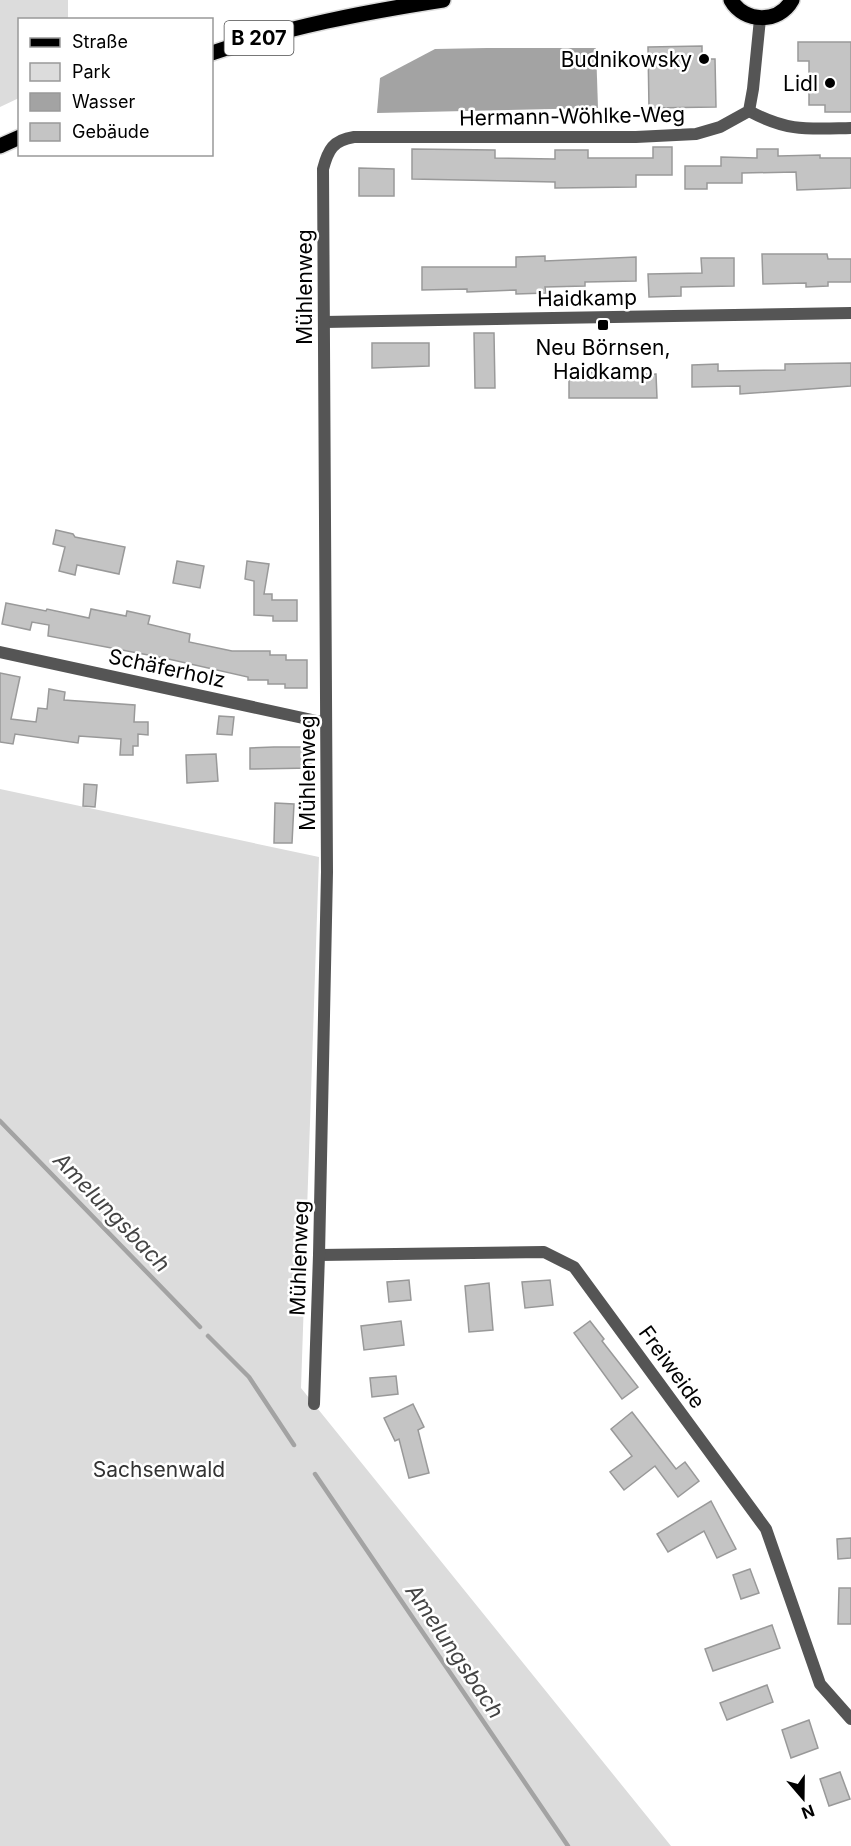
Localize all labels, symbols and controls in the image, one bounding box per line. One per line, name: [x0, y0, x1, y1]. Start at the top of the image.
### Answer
legend: [18, 18, 213, 156]
road number: B 207: [224, 21, 294, 55]
text: Straße: [72, 31, 128, 52]
place label: Budnikowsky: [561, 47, 692, 72]
marker: Budnikowsky: [697, 52, 711, 66]
text: Park: [72, 61, 111, 82]
place label: Lidl: [783, 71, 818, 96]
marker: Lidl: [823, 76, 837, 90]
text: Wasser: [72, 91, 135, 112]
street label: Hermann-Wöhlke-Weg: [459, 102, 685, 130]
text: Gebäude: [72, 121, 149, 142]
street label: Mühlenweg: [292, 229, 317, 345]
street label: Haidkamp: [537, 285, 637, 311]
marker: Neu Börnsen, Haidkamp: [596, 318, 610, 332]
place label: Neu Börnsen, Haidkamp: [535, 335, 671, 384]
street label: Schäferholz: [106, 643, 228, 693]
street label: Mühlenweg: [295, 715, 320, 831]
water label: Amelungsbach: [48, 1146, 176, 1277]
street label: Mühlenweg: [284, 1200, 314, 1316]
street label: Freiweide: [634, 1321, 710, 1413]
park label: Sachsenwald: [93, 1457, 225, 1482]
water label: Amelungsbach: [400, 1578, 509, 1723]
north arrow: [773, 1768, 833, 1828]
text: N: [799, 1801, 817, 1824]

